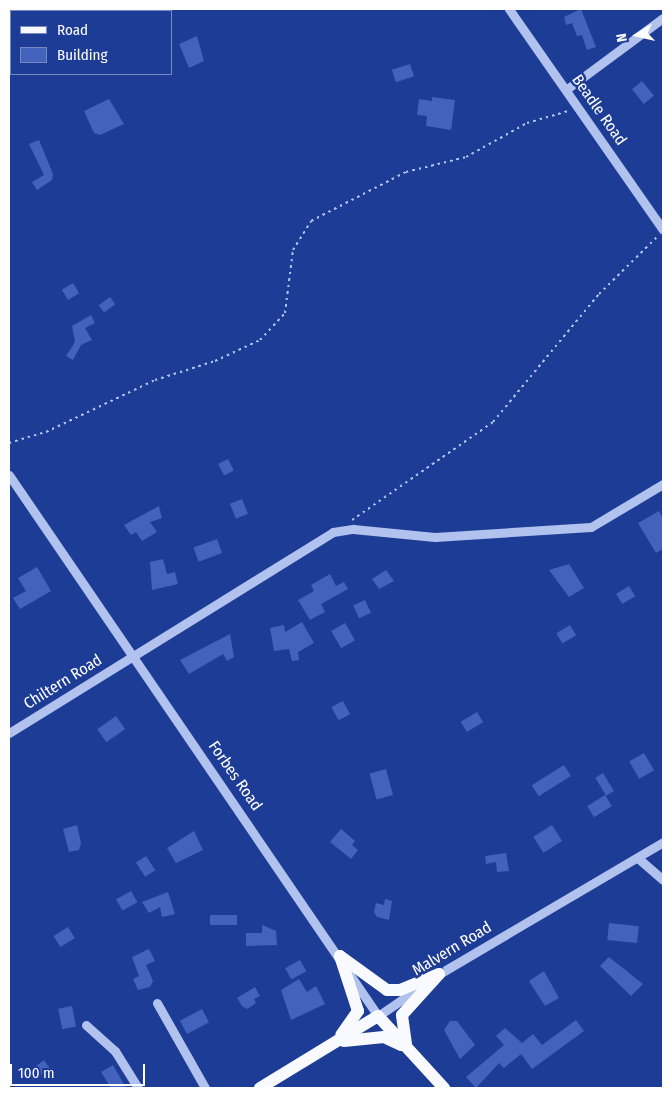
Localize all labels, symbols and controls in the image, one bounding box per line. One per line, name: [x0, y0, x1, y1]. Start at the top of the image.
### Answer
legend: [10, 10, 172, 75]
north arrow: [612, 10, 662, 60]
text: Road: [57, 21, 88, 39]
text: N: [613, 32, 631, 43]
text: Building: [57, 46, 108, 64]
street label: Beadle Road: [568, 71, 630, 149]
street label: Chiltern Road: [20, 650, 106, 714]
street label: Forbes Road: [204, 737, 266, 815]
street label: Malvern Road: [409, 918, 495, 980]
scale bar: [12, 1054, 148, 1086]
text: 100 m: [18, 1064, 55, 1082]

